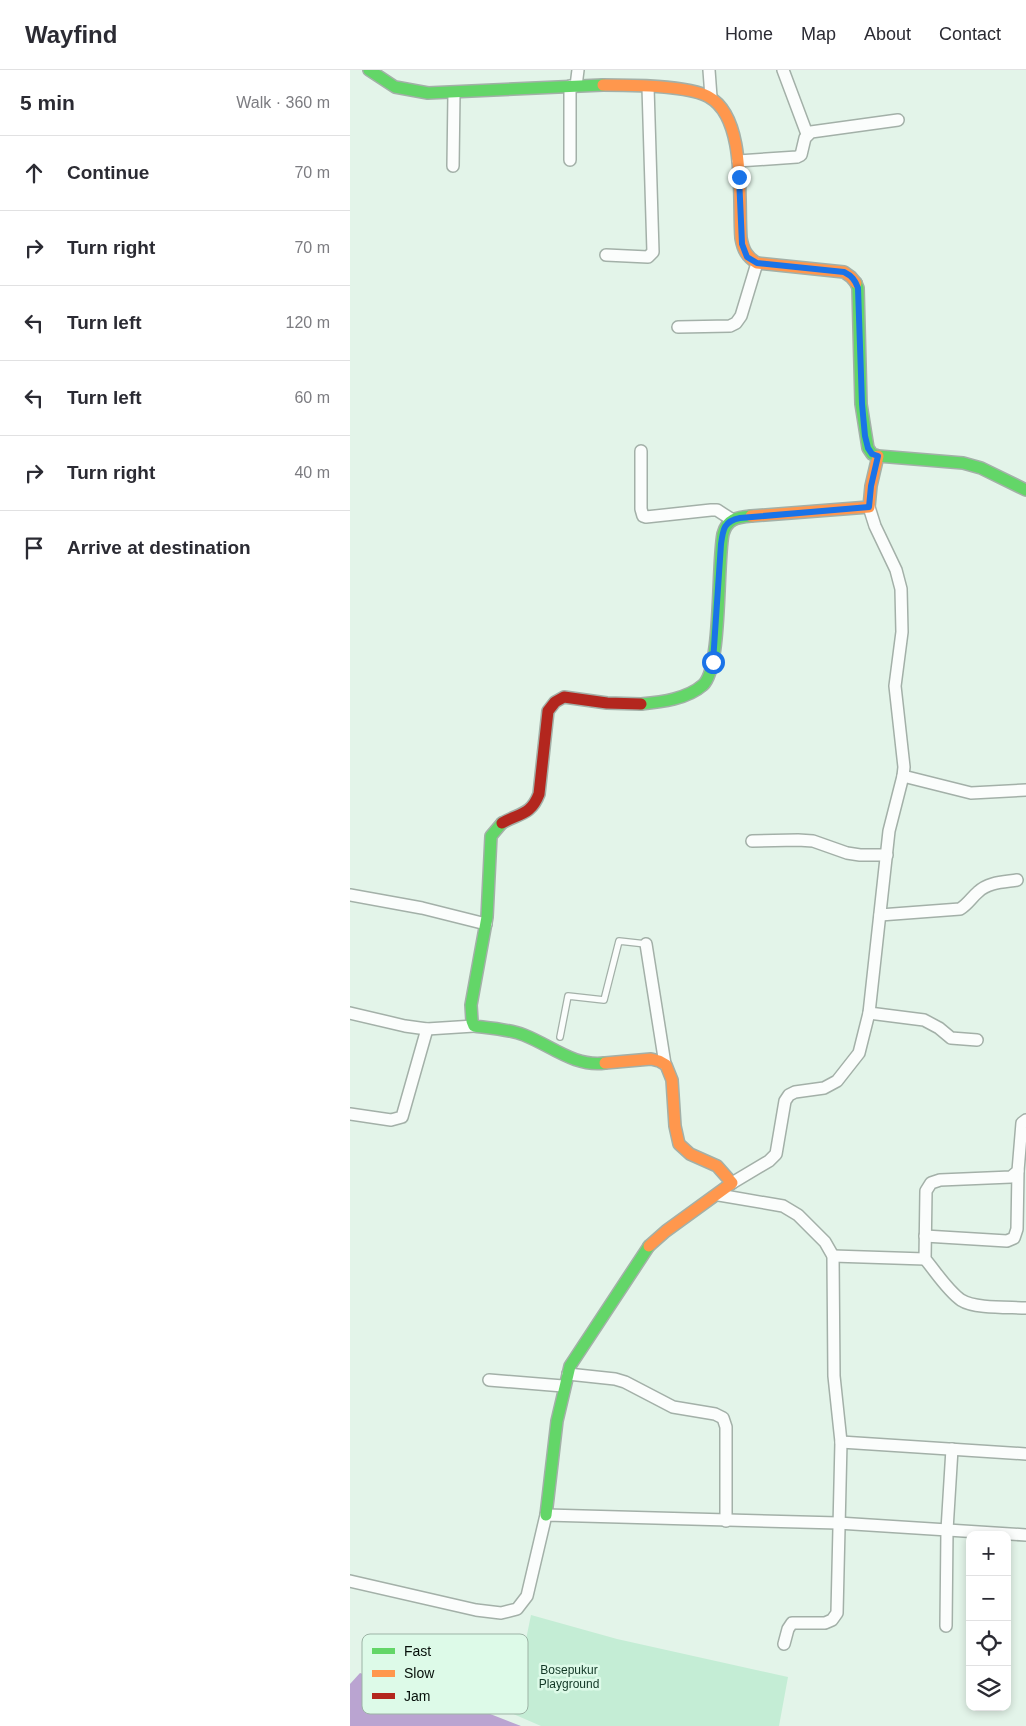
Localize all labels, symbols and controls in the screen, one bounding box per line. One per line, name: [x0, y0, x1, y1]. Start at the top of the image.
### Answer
text: Wayfind: [25, 21, 117, 48]
text: Home: [725, 24, 773, 44]
text: Map: [801, 24, 836, 44]
text: About: [864, 24, 911, 44]
text: Contact: [939, 24, 1001, 44]
text: 5 min: [20, 91, 75, 114]
text: Walk · 360 m: [236, 94, 330, 111]
icon: ahead: [20, 159, 48, 187]
text: Continue: [67, 162, 149, 183]
text: 70 m: [294, 164, 330, 181]
route end: [728, 166, 751, 189]
icon: right: [20, 234, 48, 262]
text: Turn right: [67, 237, 155, 258]
text: 70 m: [294, 239, 330, 256]
icon: left: [20, 309, 48, 337]
text: Turn left: [67, 312, 142, 333]
text: 120 m: [286, 314, 330, 331]
icon: left: [20, 384, 48, 412]
text: Turn left: [67, 387, 142, 408]
text: 60 m: [294, 389, 330, 406]
icon: right: [20, 459, 48, 487]
text: Turn right: [67, 462, 155, 483]
text: 40 m: [294, 464, 330, 481]
icon: arrive: [20, 534, 48, 562]
text: Arrive at destination: [67, 537, 251, 558]
route start: [702, 651, 725, 674]
map controls: [966, 1531, 1011, 1711]
button: +: [966, 1531, 1011, 1576]
button: −: [966, 1576, 1011, 1621]
button: locate: [966, 1621, 1011, 1666]
legend: [362, 1634, 528, 1714]
text: Fast: [404, 1643, 431, 1659]
park label: Bosepukur Playground: [539, 1663, 599, 1691]
text: Slow: [404, 1665, 435, 1681]
button: layers: [966, 1666, 1011, 1711]
text: Jam: [404, 1688, 430, 1704]

